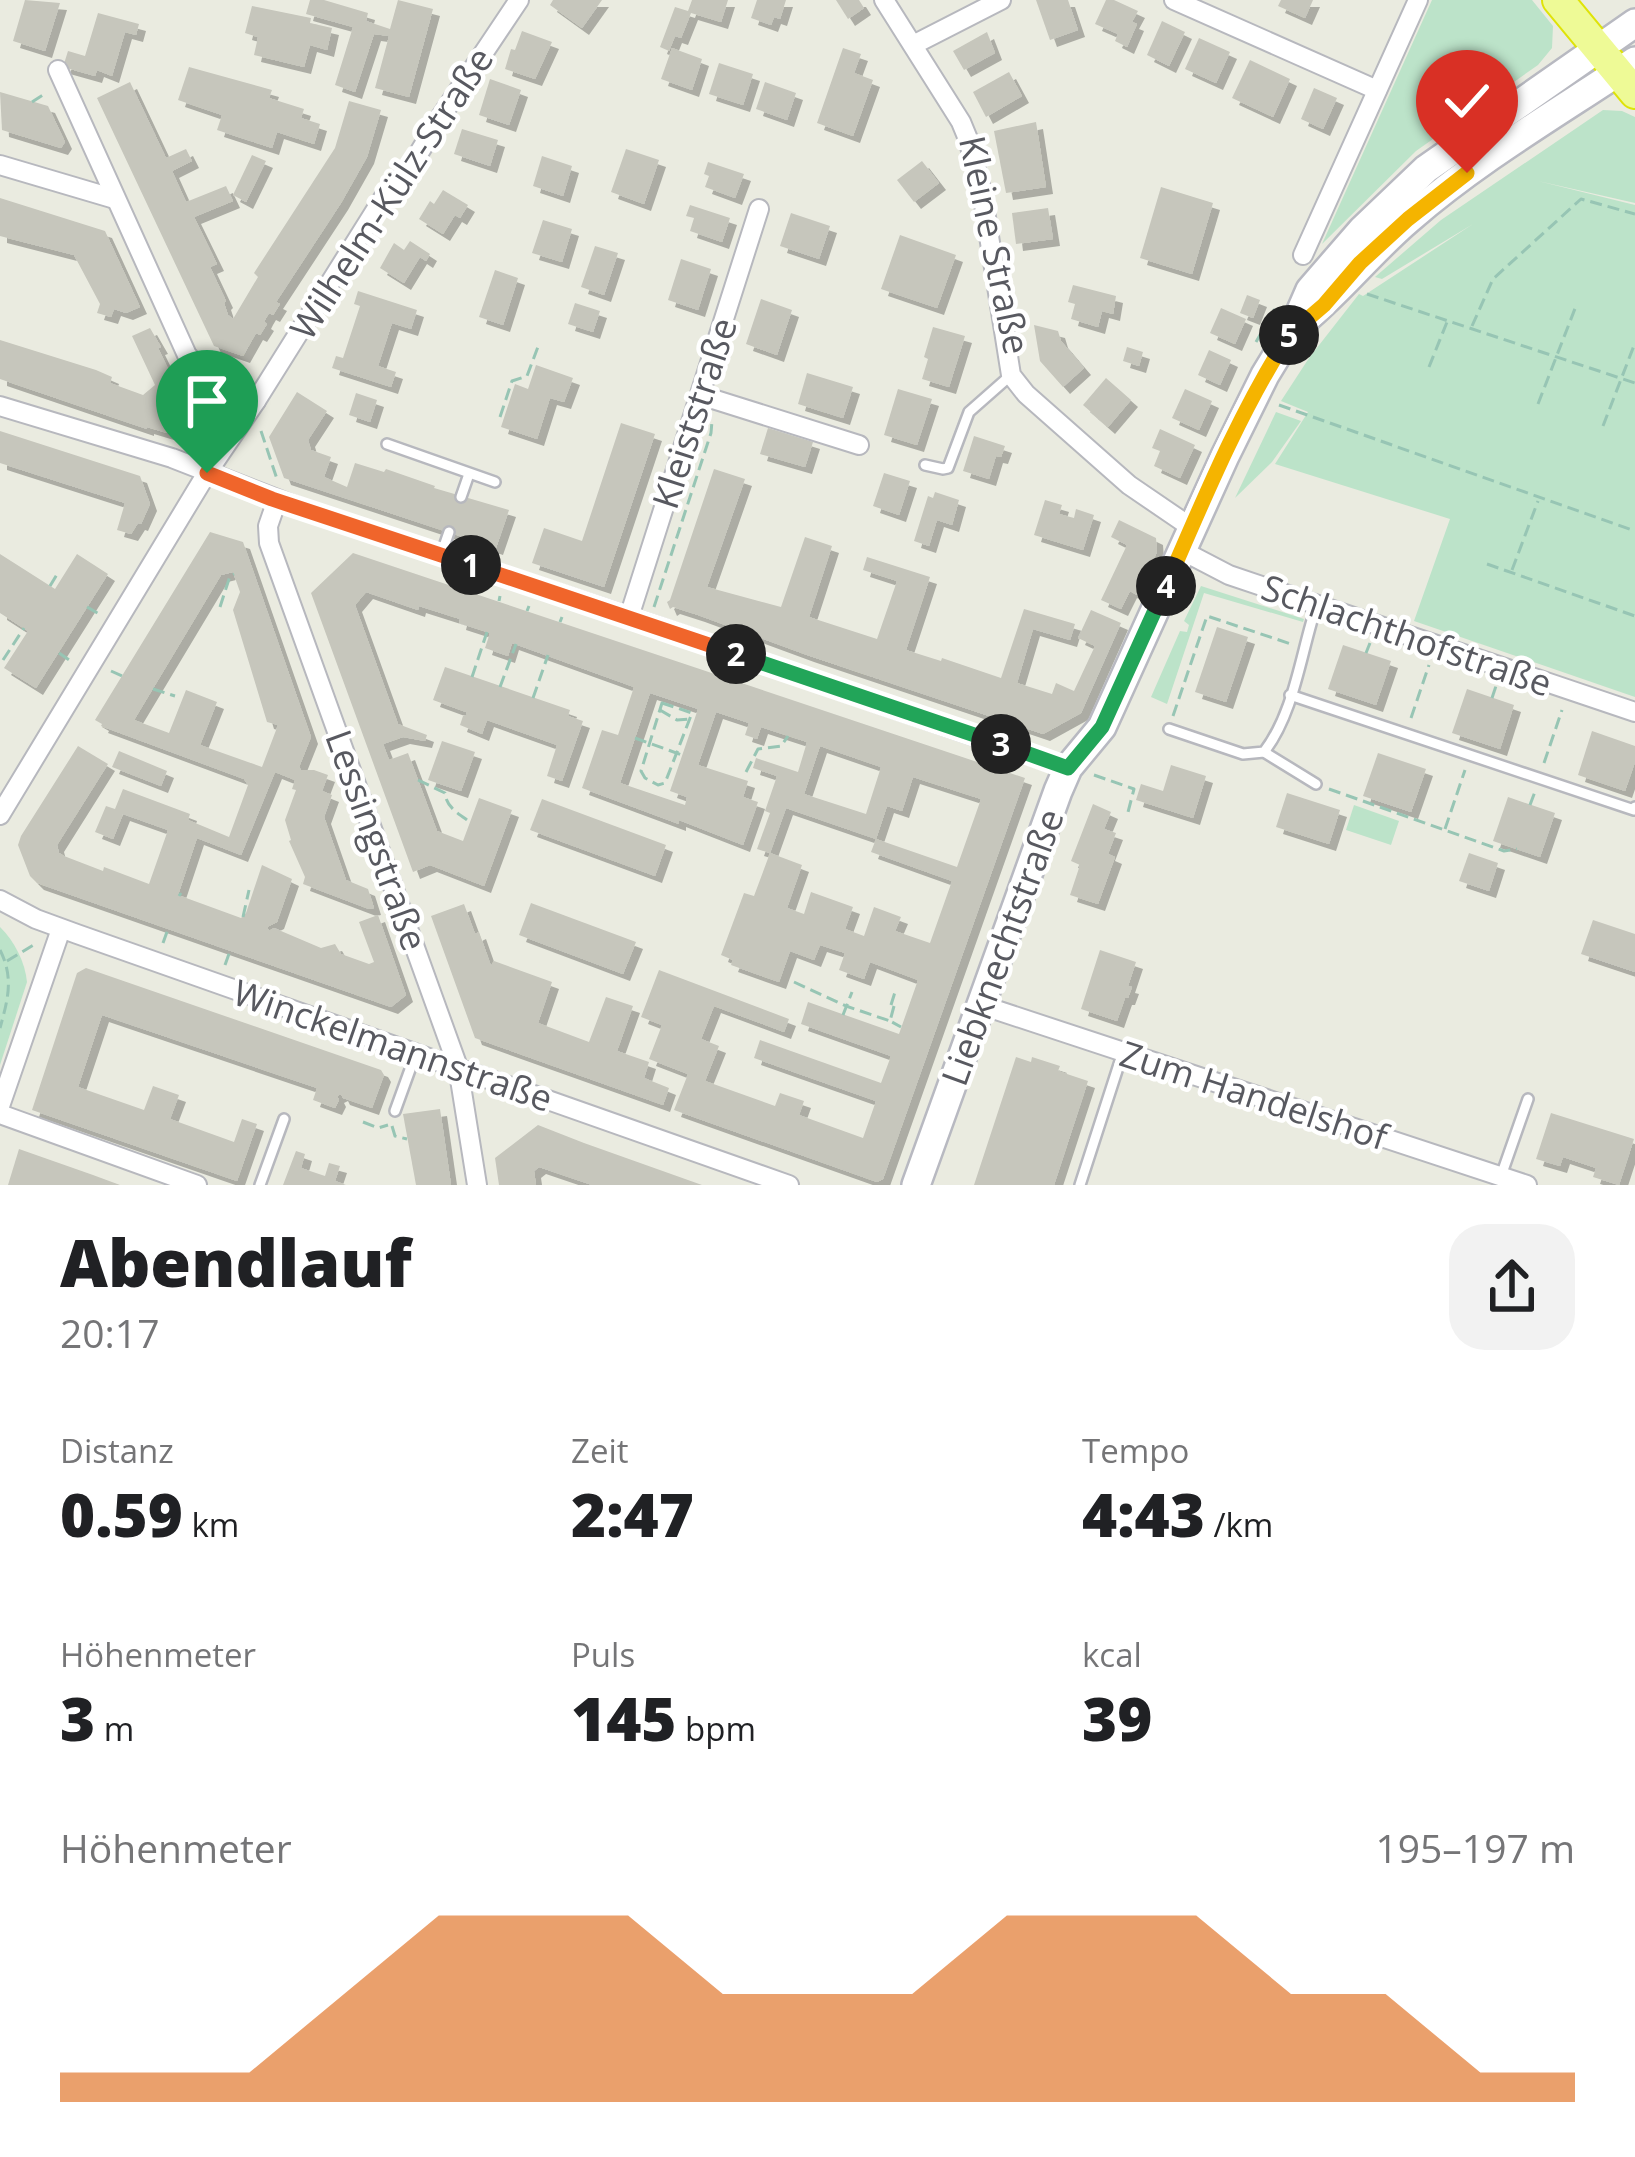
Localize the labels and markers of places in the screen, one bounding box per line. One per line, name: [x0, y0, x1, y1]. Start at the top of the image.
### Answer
pin: [1416, 50, 1518, 173]
pin: 5: [1259, 305, 1319, 365]
pin: [156, 350, 258, 473]
pin: 1: [441, 535, 501, 595]
pin: 4: [1136, 556, 1196, 616]
pin: 2: [706, 624, 766, 684]
pin: 3: [971, 714, 1031, 774]

